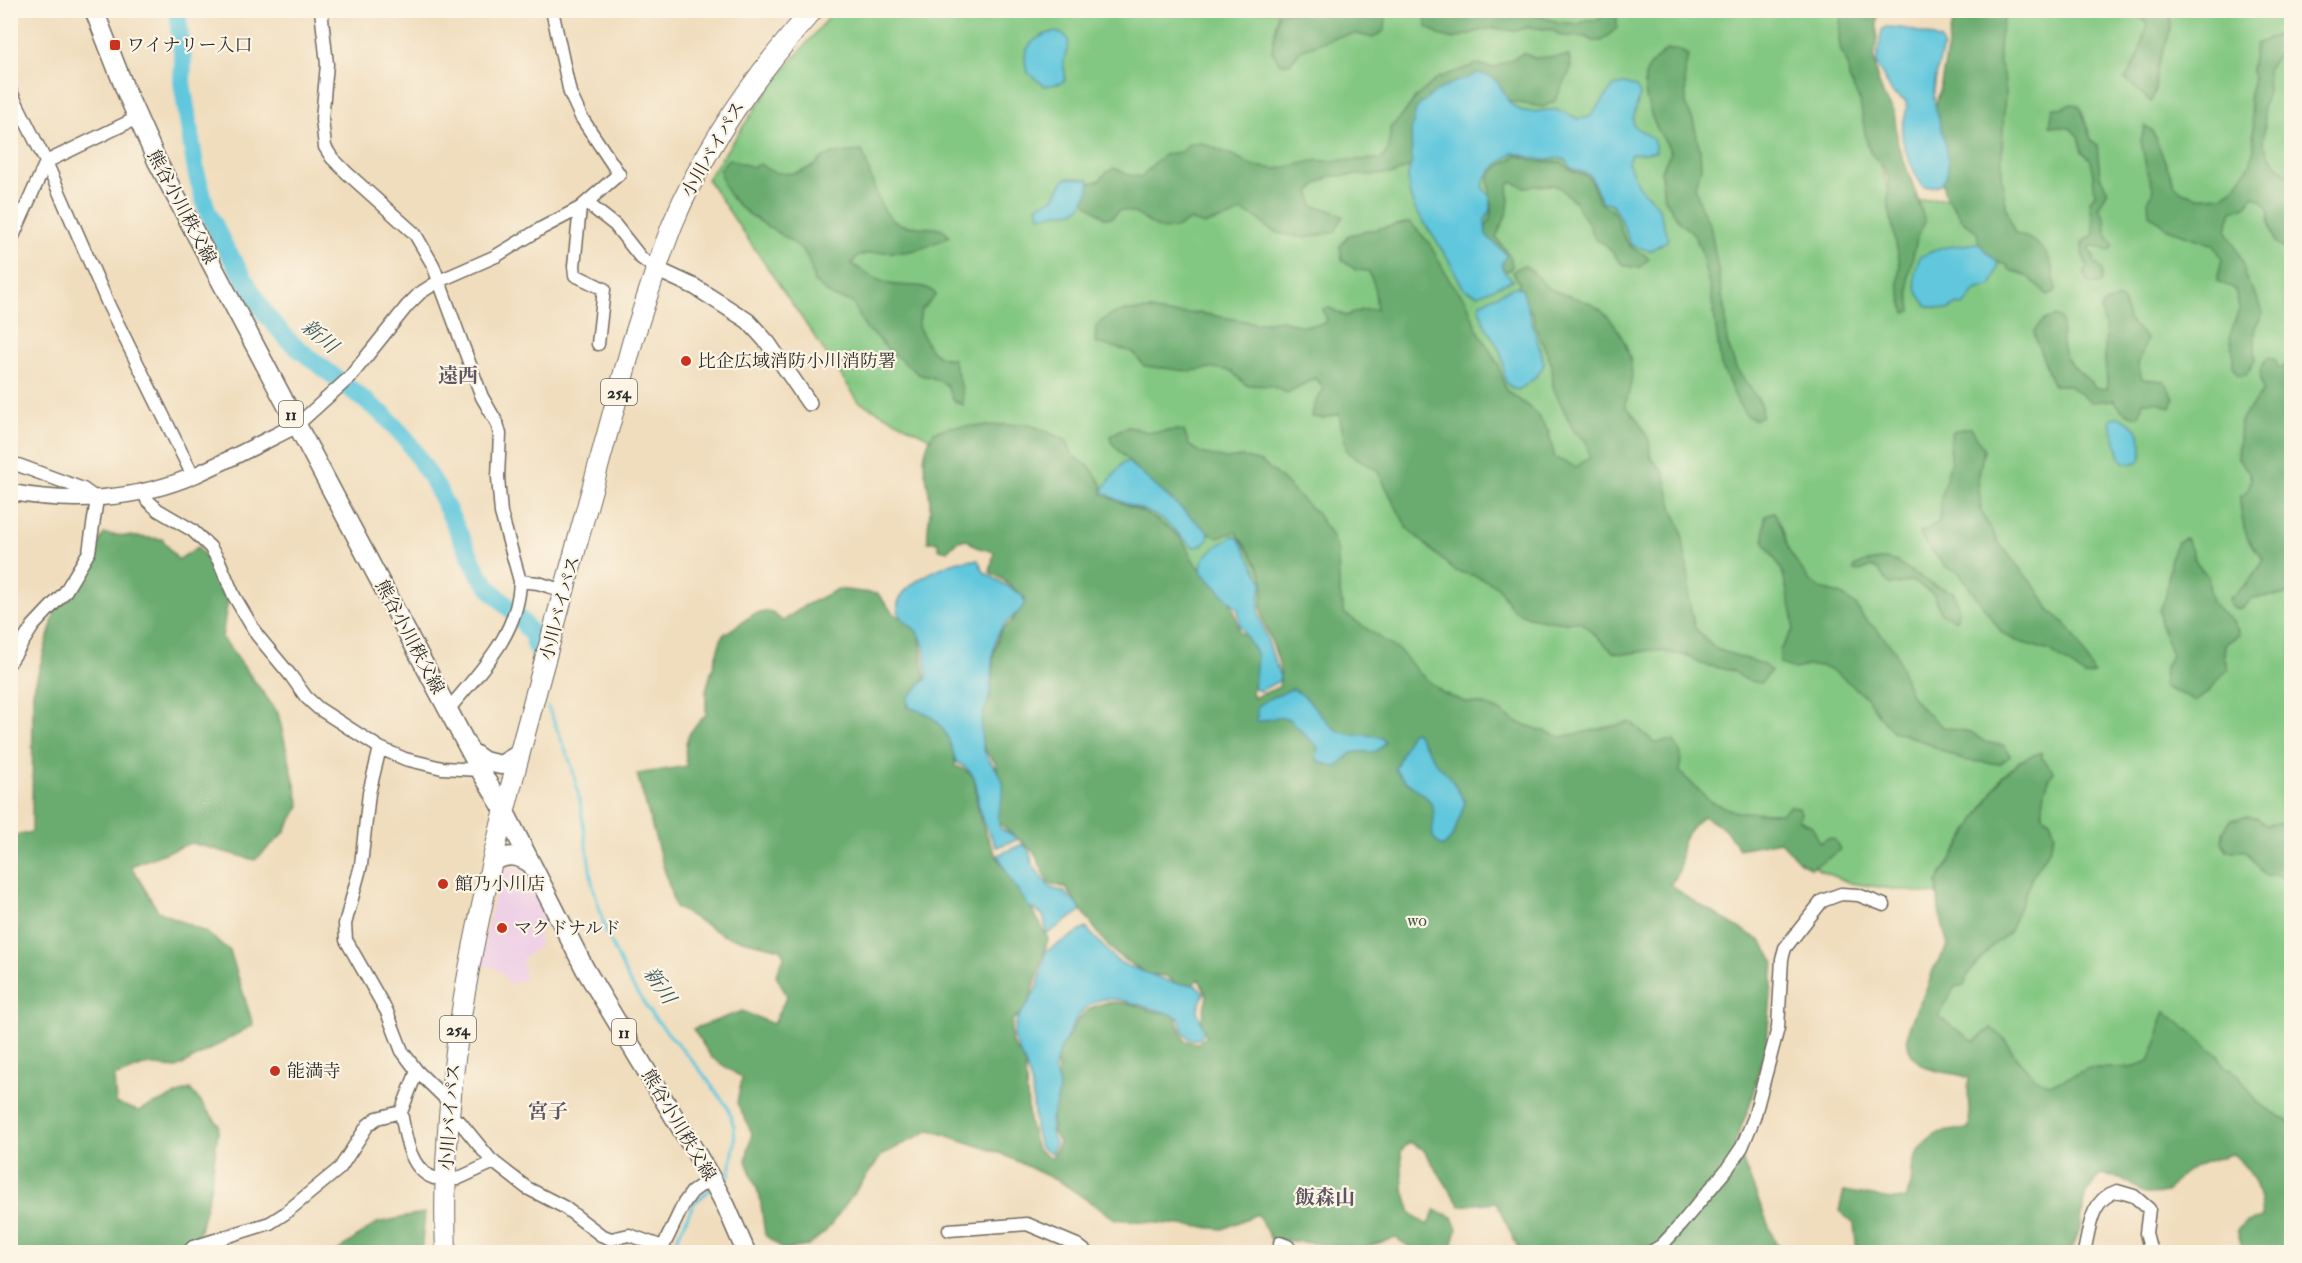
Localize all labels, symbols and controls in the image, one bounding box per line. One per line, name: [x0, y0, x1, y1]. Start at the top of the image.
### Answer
place label: ワイナリー入口: [127, 34, 252, 57]
marker: ワイナリー入口: [108, 38, 122, 52]
street label: 小川バイパス: [677, 97, 750, 202]
street label: 熊谷小川秩父線: [142, 146, 221, 268]
water label: 新川: [296, 314, 345, 360]
place label: 比企広域消防小川消防署: [698, 350, 896, 373]
marker: 比企広域消防小川消防署: [679, 354, 693, 368]
district label: 遠西: [438, 363, 478, 388]
road number: 254: [601, 379, 637, 405]
road number: 11: [279, 401, 303, 427]
street label: 小川バイパス: [535, 553, 586, 663]
street label: 熊谷小川秩父線: [370, 576, 449, 698]
place label: 館乃小川店: [455, 873, 545, 896]
marker: 館乃小川店: [436, 877, 450, 891]
park label: wo: [1407, 909, 1427, 932]
place label: マクドナルド: [514, 917, 621, 940]
marker: マクドナルド: [495, 921, 509, 935]
water label: 新川: [638, 962, 682, 1011]
road number: 254: [440, 1016, 476, 1042]
road number: 11: [612, 1019, 636, 1045]
place label: 能満寺: [287, 1060, 341, 1083]
street label: 小川バイパス: [435, 1063, 466, 1172]
marker: 能満寺: [268, 1064, 282, 1078]
street label: 熊谷小川秩父線: [636, 1065, 721, 1185]
district label: 宮子: [528, 1099, 568, 1124]
district label: 飯森山: [1295, 1185, 1355, 1210]

